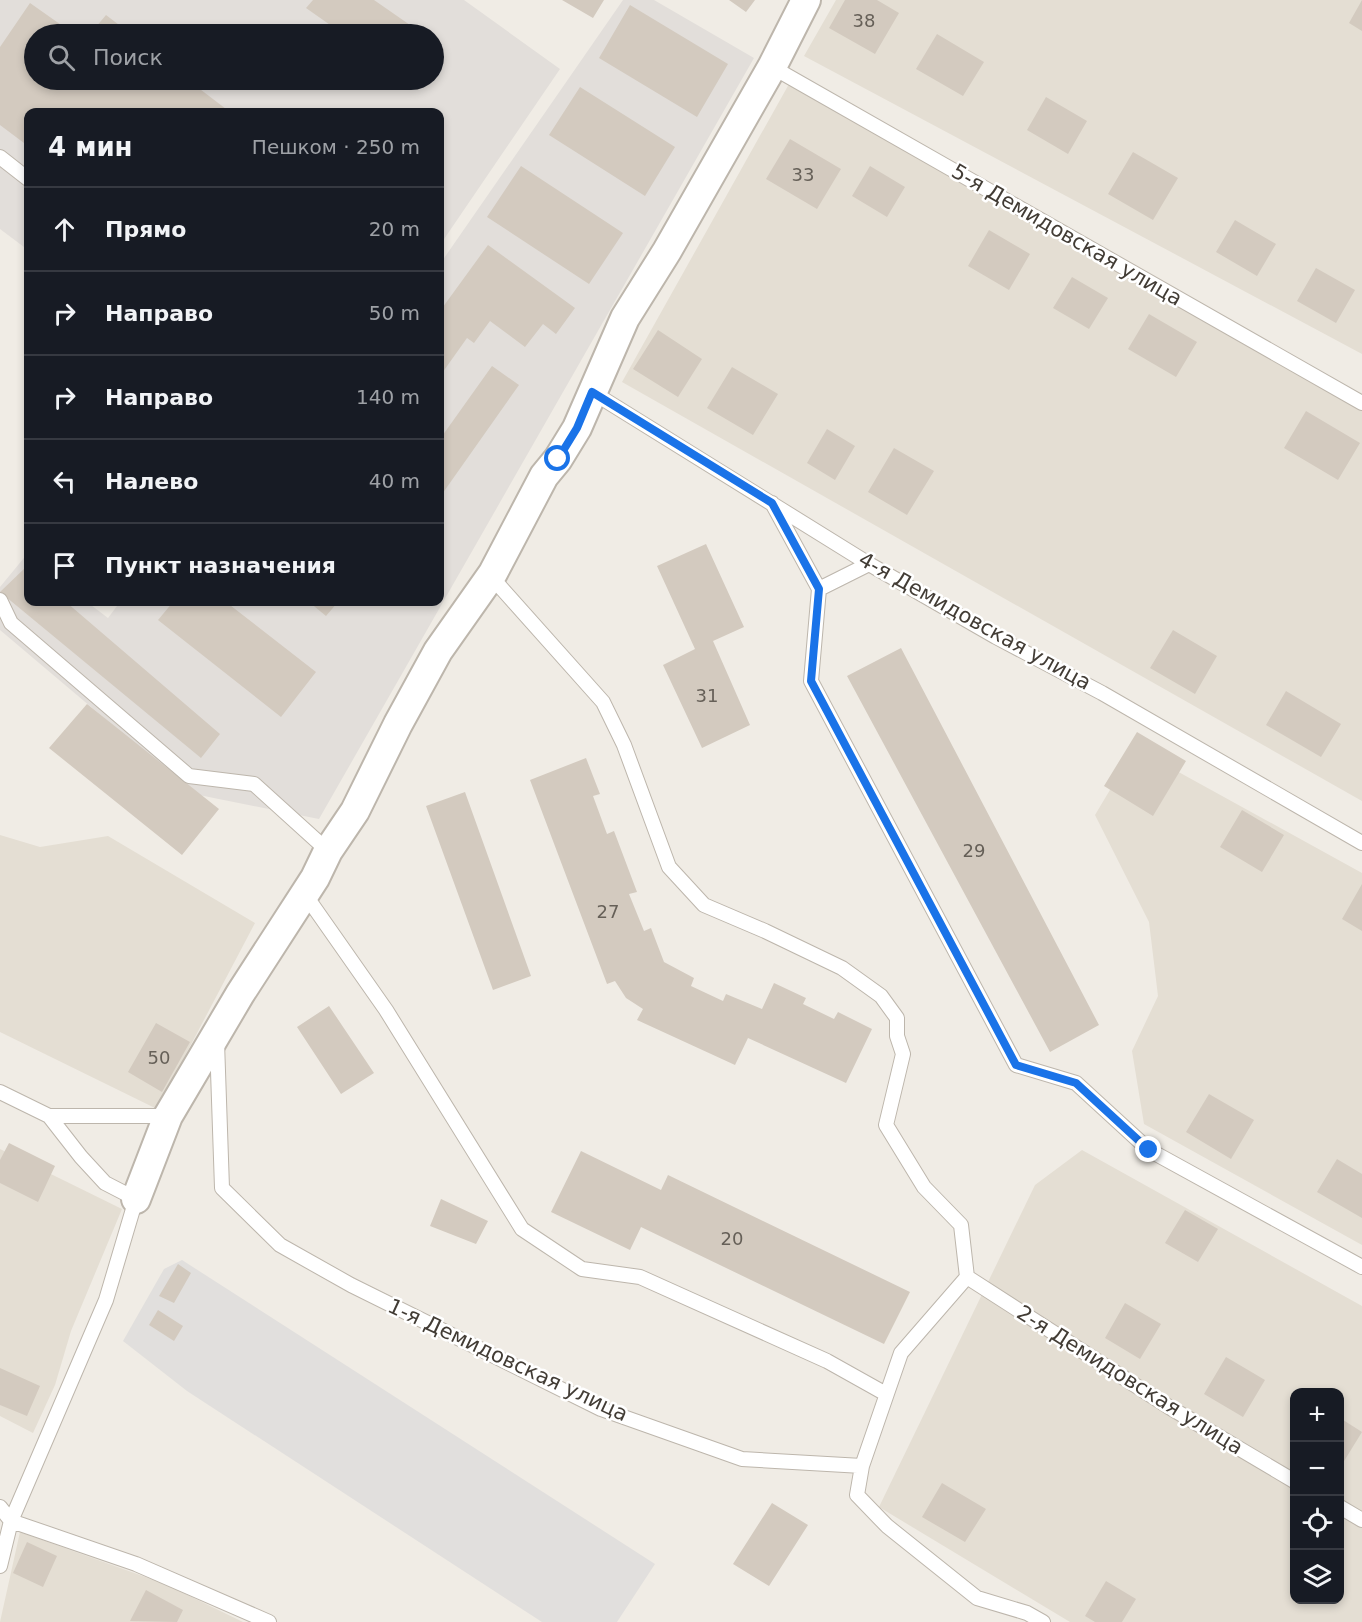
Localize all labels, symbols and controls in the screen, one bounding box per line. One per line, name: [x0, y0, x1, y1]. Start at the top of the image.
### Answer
house number: 38: [853, 10, 875, 31]
search box: [24, 24, 444, 90]
icon: search: [45, 41, 78, 74]
text: Поиск: [93, 45, 163, 70]
text: 4 мин: [48, 132, 133, 162]
text: Пешком · 250 m: [252, 135, 420, 159]
street label: 5-я Демидовская улица: [948, 159, 1186, 311]
house number: 33: [792, 164, 814, 185]
icon: ahead: [48, 213, 81, 246]
text: Прямо: [105, 217, 186, 242]
text: 20 m: [369, 217, 420, 241]
icon: right: [48, 297, 81, 330]
text: Направо: [105, 301, 213, 326]
text: 50 m: [369, 301, 420, 325]
icon: right: [48, 381, 81, 414]
text: Направо: [105, 385, 213, 410]
text: 140 m: [356, 385, 420, 409]
route start: [544, 445, 570, 471]
icon: left: [48, 465, 81, 498]
text: Налево: [105, 469, 198, 494]
text: 40 m: [369, 469, 420, 493]
street label: 4-я Демидовская улица: [855, 547, 1095, 695]
icon: arrive: [48, 549, 81, 582]
text: Пункт назначения: [105, 553, 336, 578]
house number: 31: [696, 685, 718, 706]
house number: 29: [963, 840, 985, 861]
house number: 27: [597, 901, 619, 922]
house number: 50: [148, 1047, 170, 1068]
route end: [1135, 1136, 1161, 1162]
house number: 20: [721, 1228, 743, 1249]
street label: 1-я Демидовская улица: [384, 1294, 632, 1426]
street label: 2-я Демидовская улица: [1013, 1300, 1247, 1460]
map controls: [1290, 1388, 1344, 1604]
button: +: [1290, 1388, 1344, 1442]
button: −: [1290, 1442, 1344, 1496]
button: locate: [1290, 1496, 1344, 1550]
button: layers: [1290, 1550, 1344, 1604]

